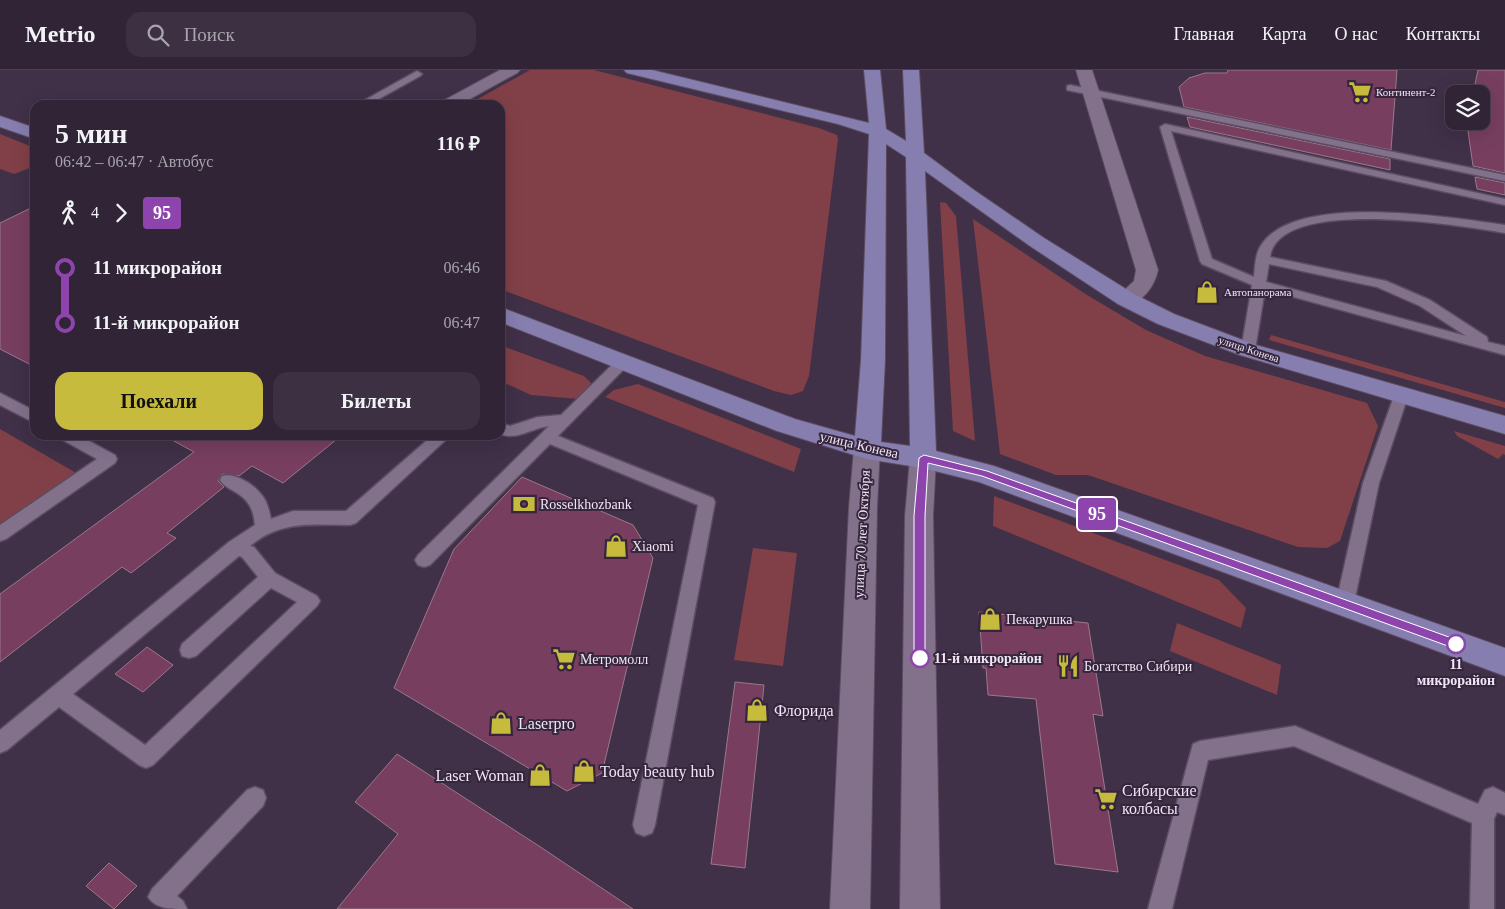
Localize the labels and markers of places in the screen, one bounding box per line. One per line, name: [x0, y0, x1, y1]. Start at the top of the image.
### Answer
supermarket icon: Континент-2: [1347, 79, 1373, 105]
place label: Континент-2: [1376, 86, 1436, 98]
shop icon: Автопанорама: [1194, 279, 1220, 305]
place label: Автопанорама: [1224, 286, 1291, 298]
bank icon: Rosselkhozbank: [511, 491, 537, 517]
place label: Rosselkhozbank: [540, 497, 632, 512]
shop icon: Xiaomi: [603, 533, 629, 559]
place label: Xiaomi: [632, 539, 674, 554]
shop icon: Пекарушка: [977, 606, 1003, 632]
place label: Пекарушка: [1006, 612, 1073, 627]
marker: 11 микрорайон: [1446, 634, 1466, 654]
supermarket icon: Метромолл: [551, 646, 577, 672]
marker: 11-й микрорайон: [910, 648, 930, 668]
place label: 11-й микрорайон: [934, 651, 1042, 666]
place label: Метромолл: [580, 652, 648, 667]
restaurant icon: Богатство Сибири: [1055, 653, 1081, 679]
place label: 11 микрорайон: [1417, 657, 1495, 688]
place label: Богатство Сибири: [1084, 659, 1193, 674]
shop icon: Флорида: [744, 697, 770, 723]
place label: Флорида: [774, 702, 834, 720]
shop icon: Laserpro: [488, 710, 514, 736]
place label: Laserpro: [518, 715, 575, 733]
shop icon: Today beauty hub: [571, 758, 597, 784]
shop icon: Laser Woman: [527, 762, 553, 788]
place label: Today beauty hub: [600, 763, 714, 781]
place label: Laser Woman: [435, 767, 524, 784]
place label: Сибирские колбасы: [1122, 782, 1196, 817]
supermarket icon: Сибирские колбасы: [1093, 786, 1119, 812]

